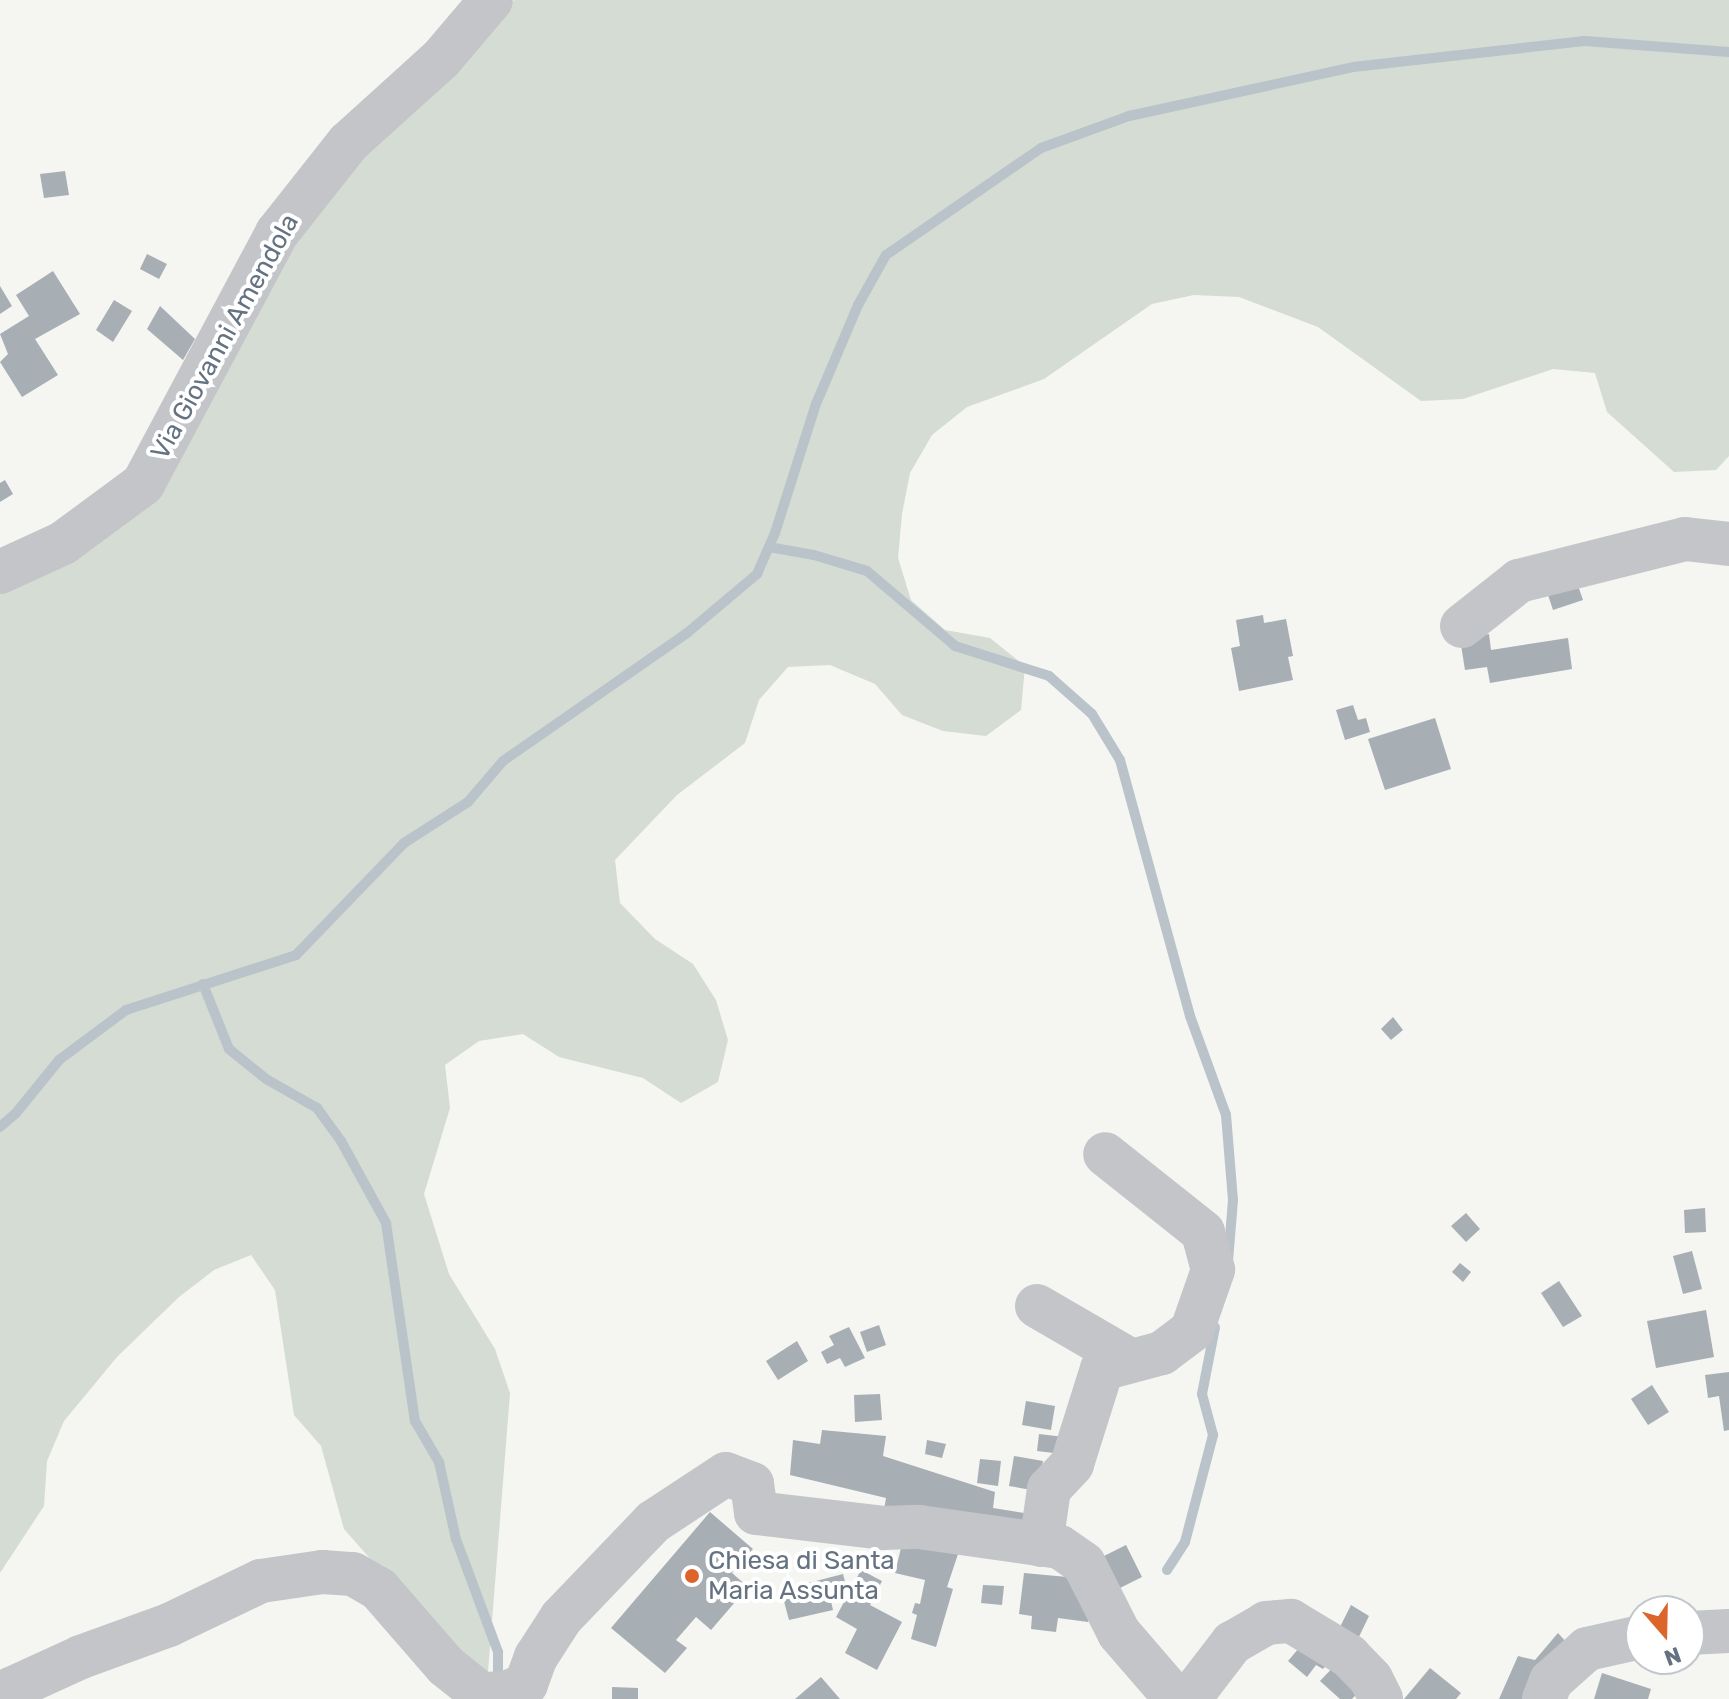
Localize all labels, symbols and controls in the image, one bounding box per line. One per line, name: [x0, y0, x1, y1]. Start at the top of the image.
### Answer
street label: Via Giovanni Amendola: [144, 208, 306, 466]
place label: Chiesa di Santa Maria Assunta: [708, 1545, 895, 1606]
marker: Chiesa di Santa Maria Assunta: [683, 1567, 701, 1585]
north arrow: [1625, 1595, 1705, 1675]
text: N: [1661, 1641, 1685, 1672]

